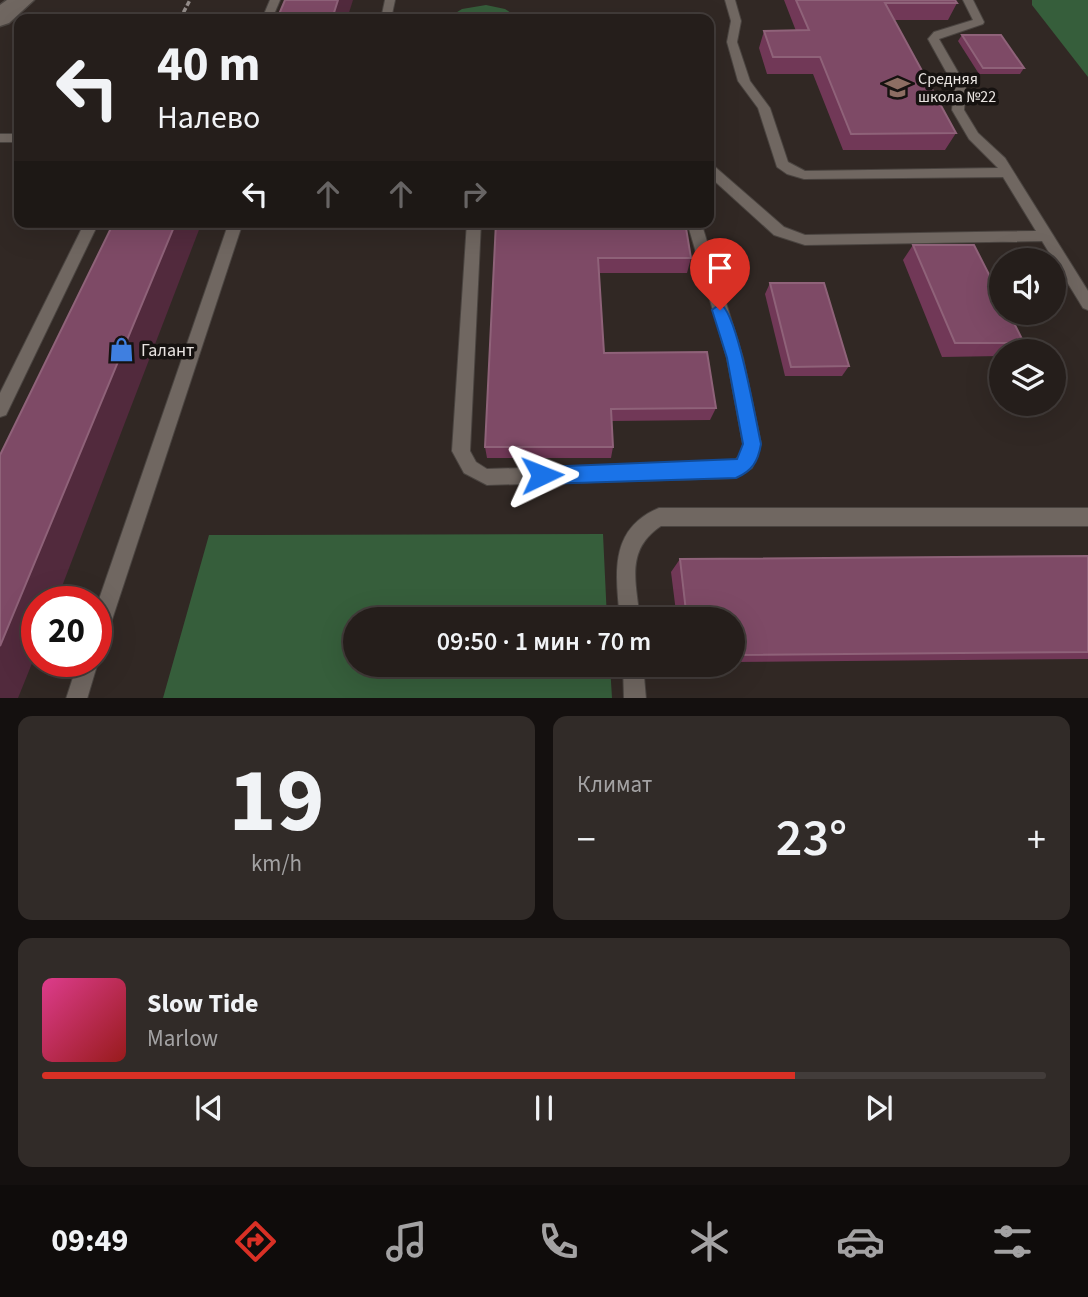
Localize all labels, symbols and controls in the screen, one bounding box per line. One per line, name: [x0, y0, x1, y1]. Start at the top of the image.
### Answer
text: 40 m: [157, 30, 261, 100]
icon: left: [42, 42, 133, 133]
place label: Средняя школа №22: [918, 68, 996, 108]
school or university icon: Средняя школа №22: [884, 73, 912, 101]
text: Налево: [157, 95, 260, 141]
icon: left: [236, 175, 274, 213]
icon: ahead: [309, 175, 347, 213]
icon: ahead: [382, 175, 420, 213]
icon: right: [455, 175, 493, 213]
pin: [690, 238, 750, 310]
map controls: [989, 248, 1066, 416]
button: sound: [989, 248, 1066, 325]
icon: arrive: [701, 249, 739, 287]
shop icon: Галант: [107, 336, 135, 364]
place label: Галант: [141, 338, 194, 363]
button: layers: [989, 339, 1066, 416]
position arrow: [505, 438, 579, 512]
speed limit sign: 20: [21, 586, 112, 677]
text: 09:50 · 1 мин · 70 m: [437, 623, 651, 660]
text: 19: [228, 737, 325, 866]
text: Климат: [577, 768, 652, 801]
text: 23°: [776, 802, 847, 876]
text: −: [577, 813, 596, 867]
text: +: [1027, 813, 1046, 867]
text: km/h: [251, 847, 302, 880]
text: Slow Tide: [147, 985, 258, 1022]
text: Marlow: [147, 1022, 218, 1055]
icon: previous: [190, 1089, 228, 1127]
icon: pause: [525, 1089, 563, 1127]
icon: next: [860, 1089, 898, 1127]
icon: directions: [231, 1217, 280, 1266]
icon: music: [382, 1217, 431, 1266]
icon: phone: [534, 1217, 583, 1266]
icon: climate: [685, 1217, 734, 1266]
icon: car: [836, 1217, 885, 1266]
icon: filters: [988, 1217, 1037, 1266]
text: 09:49: [51, 1218, 128, 1264]

